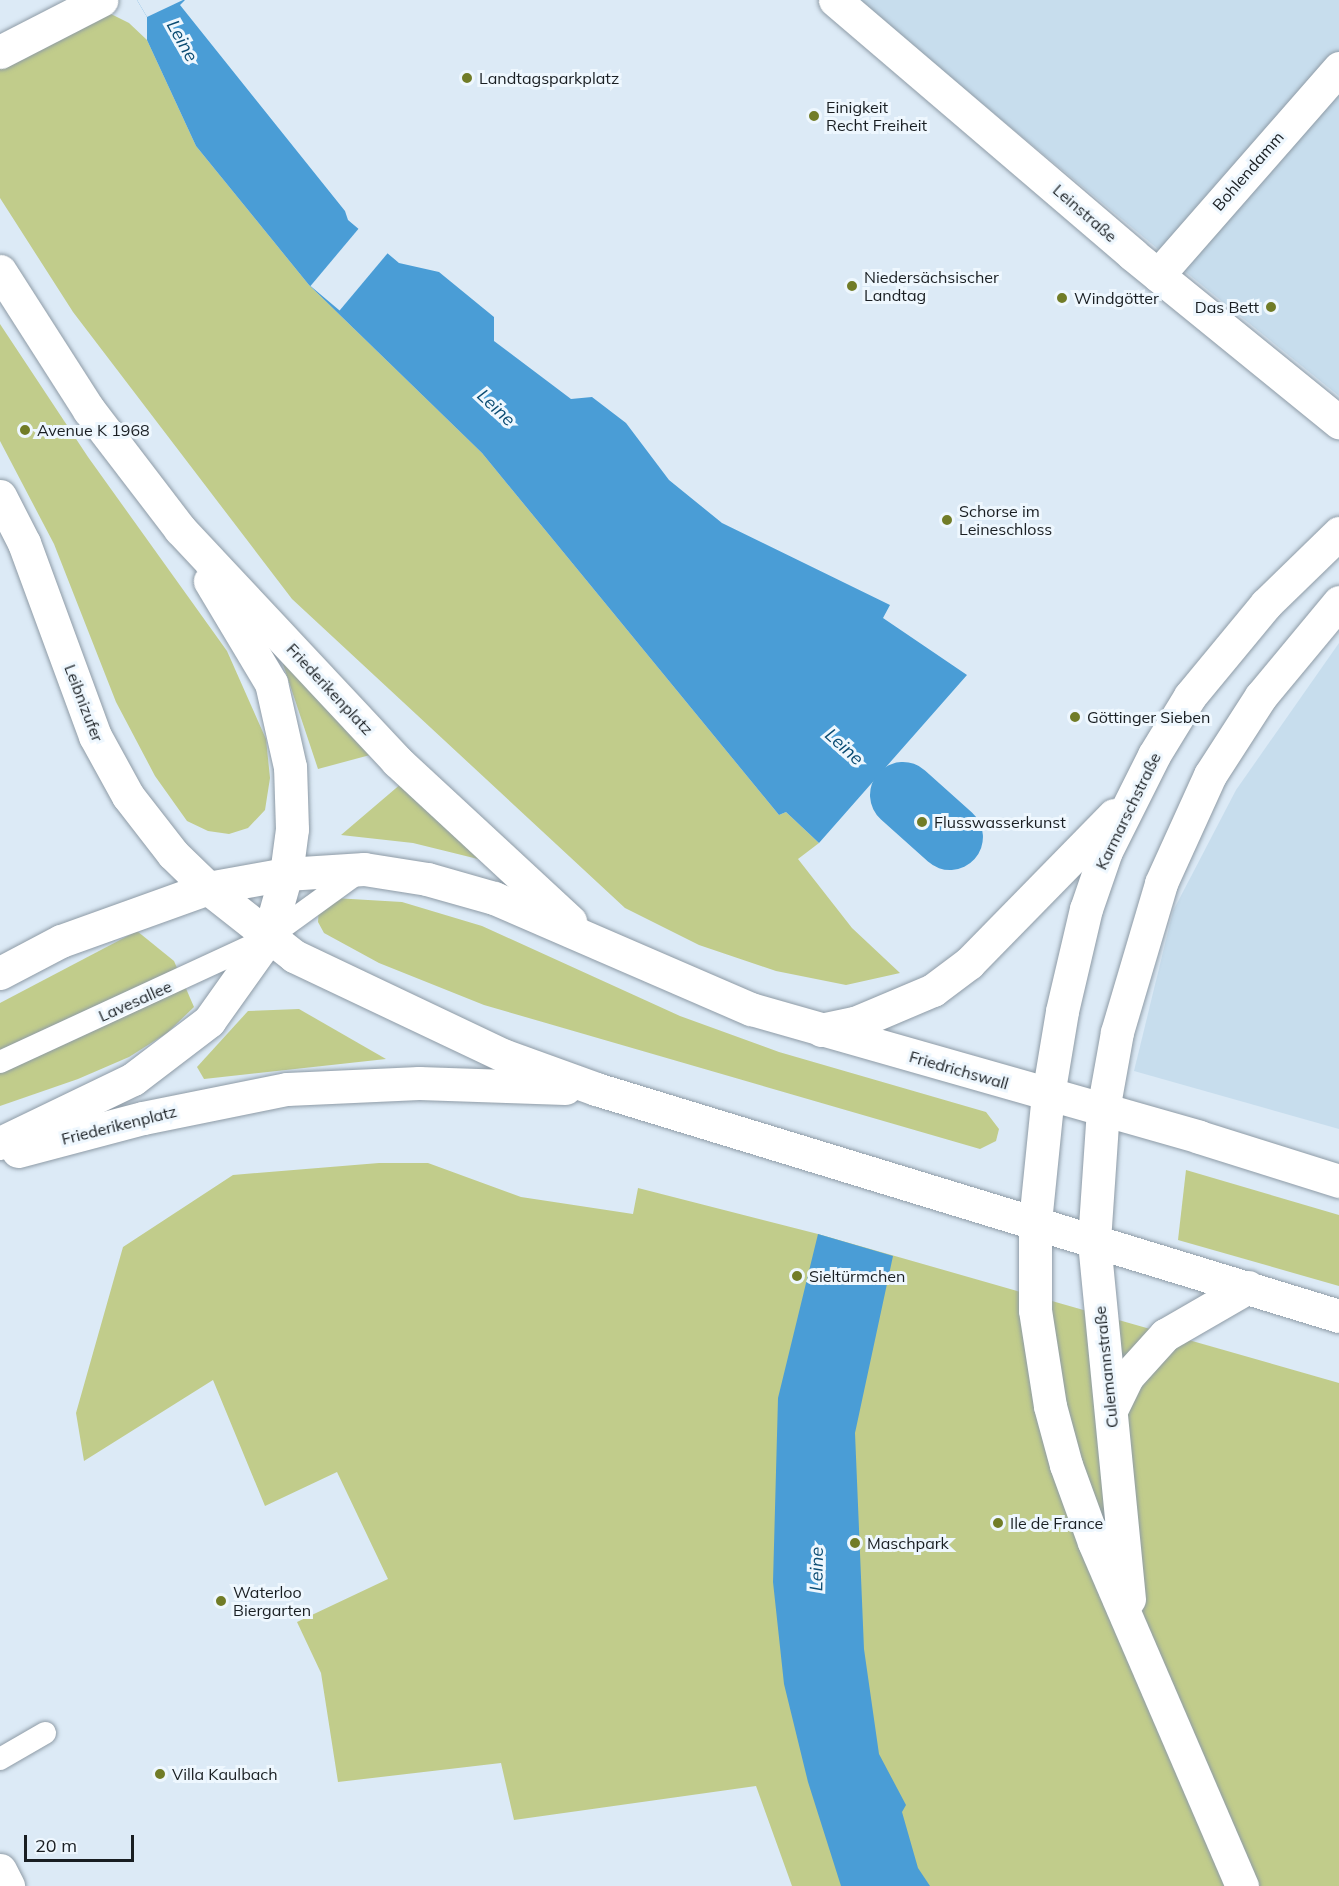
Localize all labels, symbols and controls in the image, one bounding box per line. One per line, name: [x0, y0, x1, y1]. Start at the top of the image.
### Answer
water label: Leine: [162, 16, 202, 66]
place label: Landtagsparkplatz: [479, 68, 619, 88]
marker: Landtagsparkplatz: [460, 71, 474, 85]
place label: Einigkeit Recht Freiheit: [826, 97, 927, 135]
marker: Einigkeit Recht Freiheit: [807, 109, 821, 123]
street label: Bohlendamm: [1208, 128, 1288, 214]
street label: Leinstraße: [1049, 180, 1121, 246]
place label: Niedersächsischer Landtag: [864, 267, 999, 305]
marker: Niedersächsischer Landtag: [845, 279, 859, 293]
place label: Windgötter: [1074, 288, 1159, 308]
marker: Windgötter: [1055, 291, 1069, 305]
place label: Das Bett: [1195, 297, 1259, 317]
marker: Das Bett: [1264, 300, 1278, 314]
water label: Leine: [472, 385, 520, 431]
place label: Avenue K 1968: [37, 420, 150, 440]
marker: Avenue K 1968: [18, 423, 32, 437]
place label: Schorse im Leineschloss: [959, 501, 1052, 539]
marker: Schorse im Leineschloss: [940, 513, 954, 527]
street label: Friederikenplatz: [283, 639, 377, 739]
street label: Leibnizufer: [60, 662, 108, 744]
place label: Göttinger Sieben: [1087, 707, 1210, 727]
marker: Göttinger Sieben: [1068, 710, 1082, 724]
water label: Leine: [820, 724, 868, 770]
street label: Karmarschstraße: [1091, 749, 1165, 873]
place label: Flusswasserkunst: [934, 812, 1066, 832]
marker: Flusswasserkunst: [915, 815, 929, 829]
street label: Lavesallee: [96, 976, 174, 1026]
street label: Friedrichswall: [907, 1047, 1011, 1093]
street label: Friederikenplatz: [59, 1101, 179, 1149]
place label: Sieltürmchen: [809, 1266, 905, 1286]
marker: Sieltürmchen: [790, 1269, 804, 1283]
street label: Culemannstraße: [1090, 1305, 1122, 1429]
place label: Ile de France: [1010, 1513, 1103, 1533]
marker: Ile de France: [991, 1516, 1005, 1530]
place label: Maschpark: [867, 1533, 949, 1553]
marker: Maschpark: [848, 1536, 862, 1550]
water label: Leine: [806, 1547, 828, 1591]
place label: Waterloo Biergarten: [233, 1582, 311, 1620]
marker: Waterloo Biergarten: [214, 1594, 228, 1608]
place label: Villa Kaulbach: [172, 1764, 278, 1784]
marker: Villa Kaulbach: [153, 1767, 167, 1781]
scale bar: [27, 1823, 136, 1861]
text: 20 m: [35, 1834, 77, 1857]

